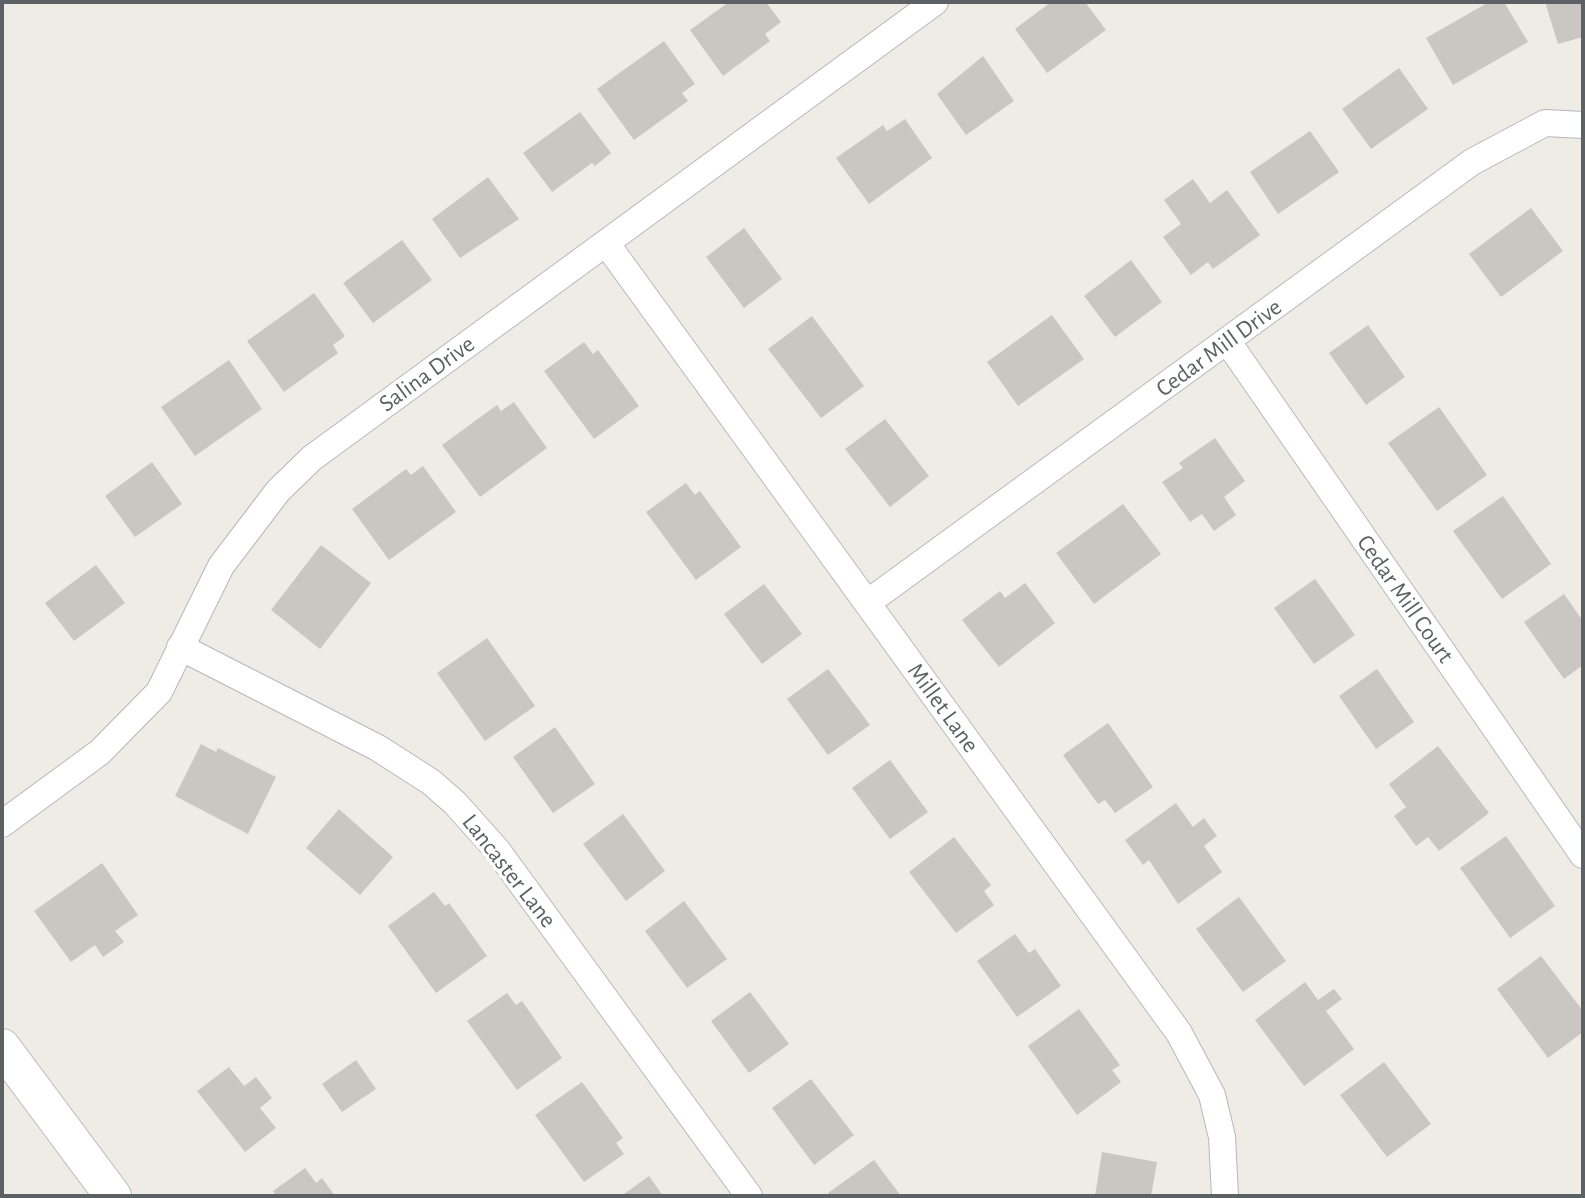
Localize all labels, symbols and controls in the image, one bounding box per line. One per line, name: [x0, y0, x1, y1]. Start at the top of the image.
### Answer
street label: Cedar Mill Drive: [1150, 293, 1288, 403]
street label: Salina Drive: [374, 330, 480, 418]
street label: Cedar Mill Court: [1350, 529, 1460, 669]
street label: Millet Lane: [901, 658, 985, 758]
street label: Lancaster Lane: [456, 808, 562, 934]

